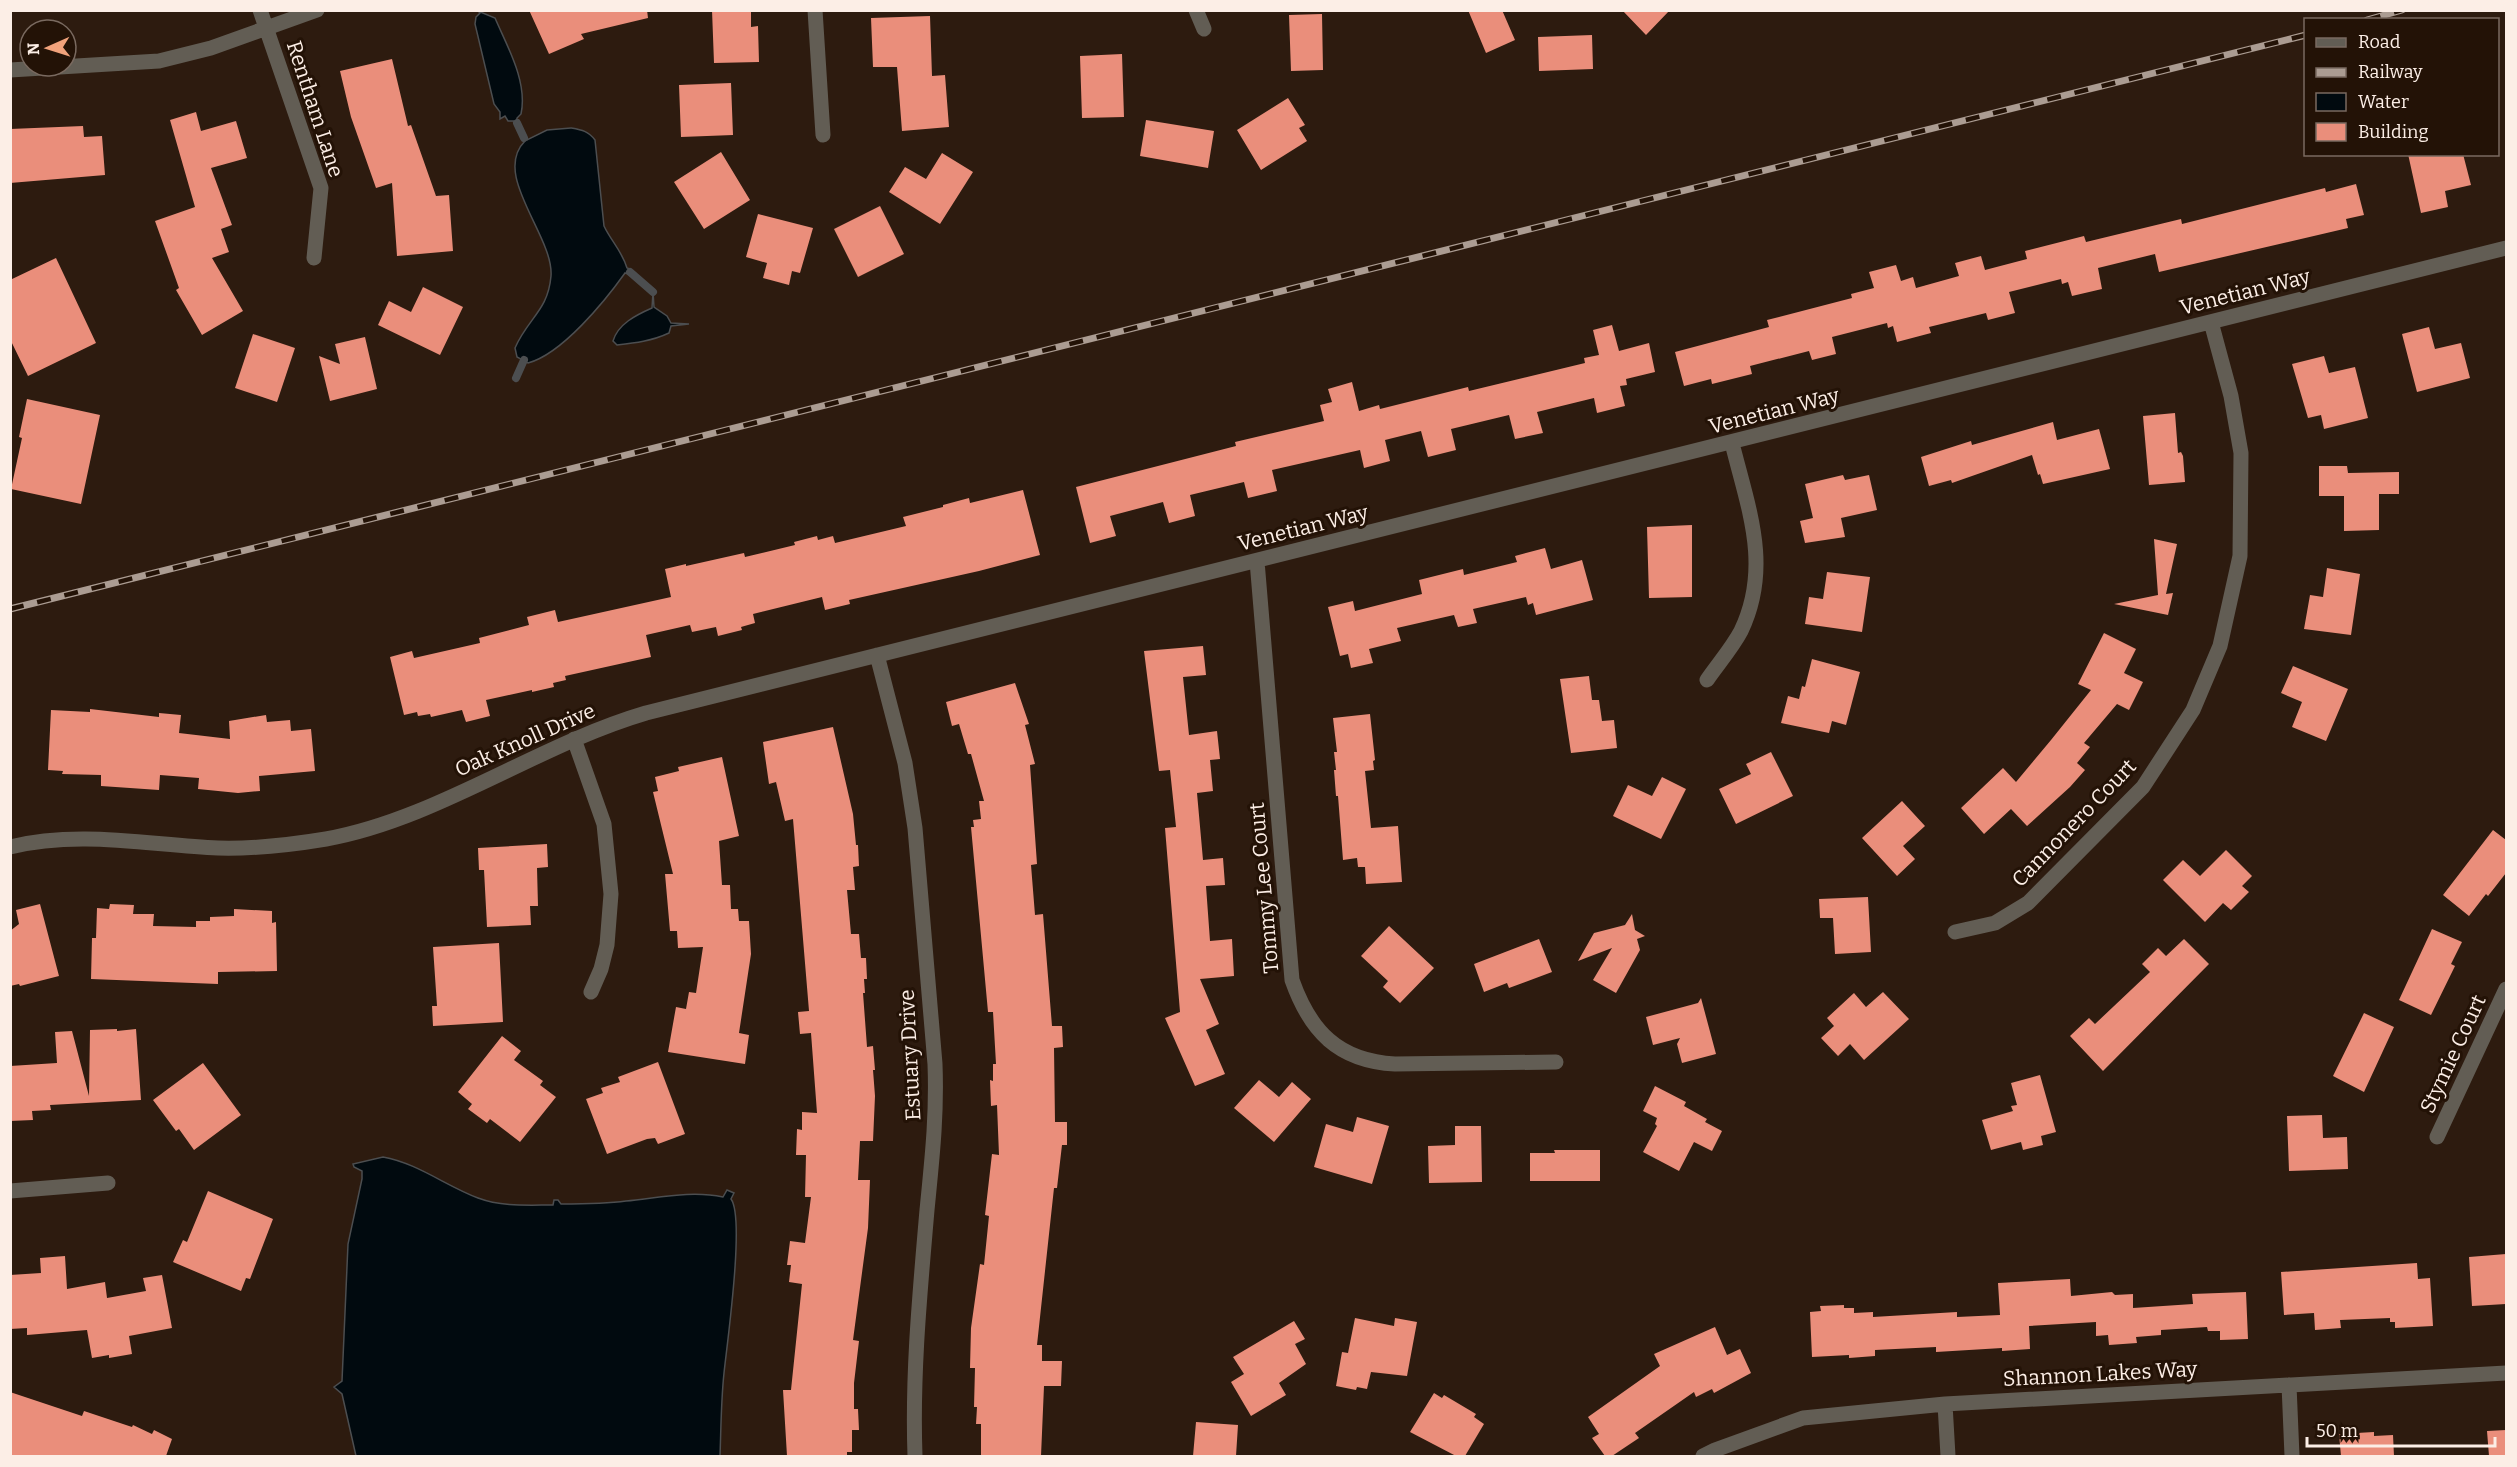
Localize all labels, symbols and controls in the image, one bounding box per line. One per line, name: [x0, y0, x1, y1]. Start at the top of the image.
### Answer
north arrow: [18, 18, 78, 78]
legend: [2304, 18, 2499, 156]
text: Road: [2358, 31, 2401, 53]
street label: Rentham Lane: [281, 37, 349, 181]
text: N: [24, 42, 43, 55]
text: Railway: [2358, 61, 2423, 83]
text: Water: [2358, 91, 2409, 113]
text: Building: [2358, 121, 2429, 143]
street label: Venetian Way: [2177, 263, 2314, 321]
street label: Venetian Way: [1706, 382, 1843, 440]
street label: Venetian Way: [1235, 499, 1372, 557]
street label: Oak Knoll Drive: [451, 697, 599, 783]
street label: Cannonero Court: [2006, 753, 2142, 892]
street label: Tommy Lee Court: [1244, 801, 1284, 975]
street label: Estuary Drive: [894, 989, 926, 1121]
street label: Stymie Court: [2414, 990, 2492, 1117]
street label: Shannon Lakes Way: [2002, 1356, 2199, 1392]
scale bar: [2307, 1410, 2494, 1448]
text: 50 m: [2316, 1420, 2358, 1442]

